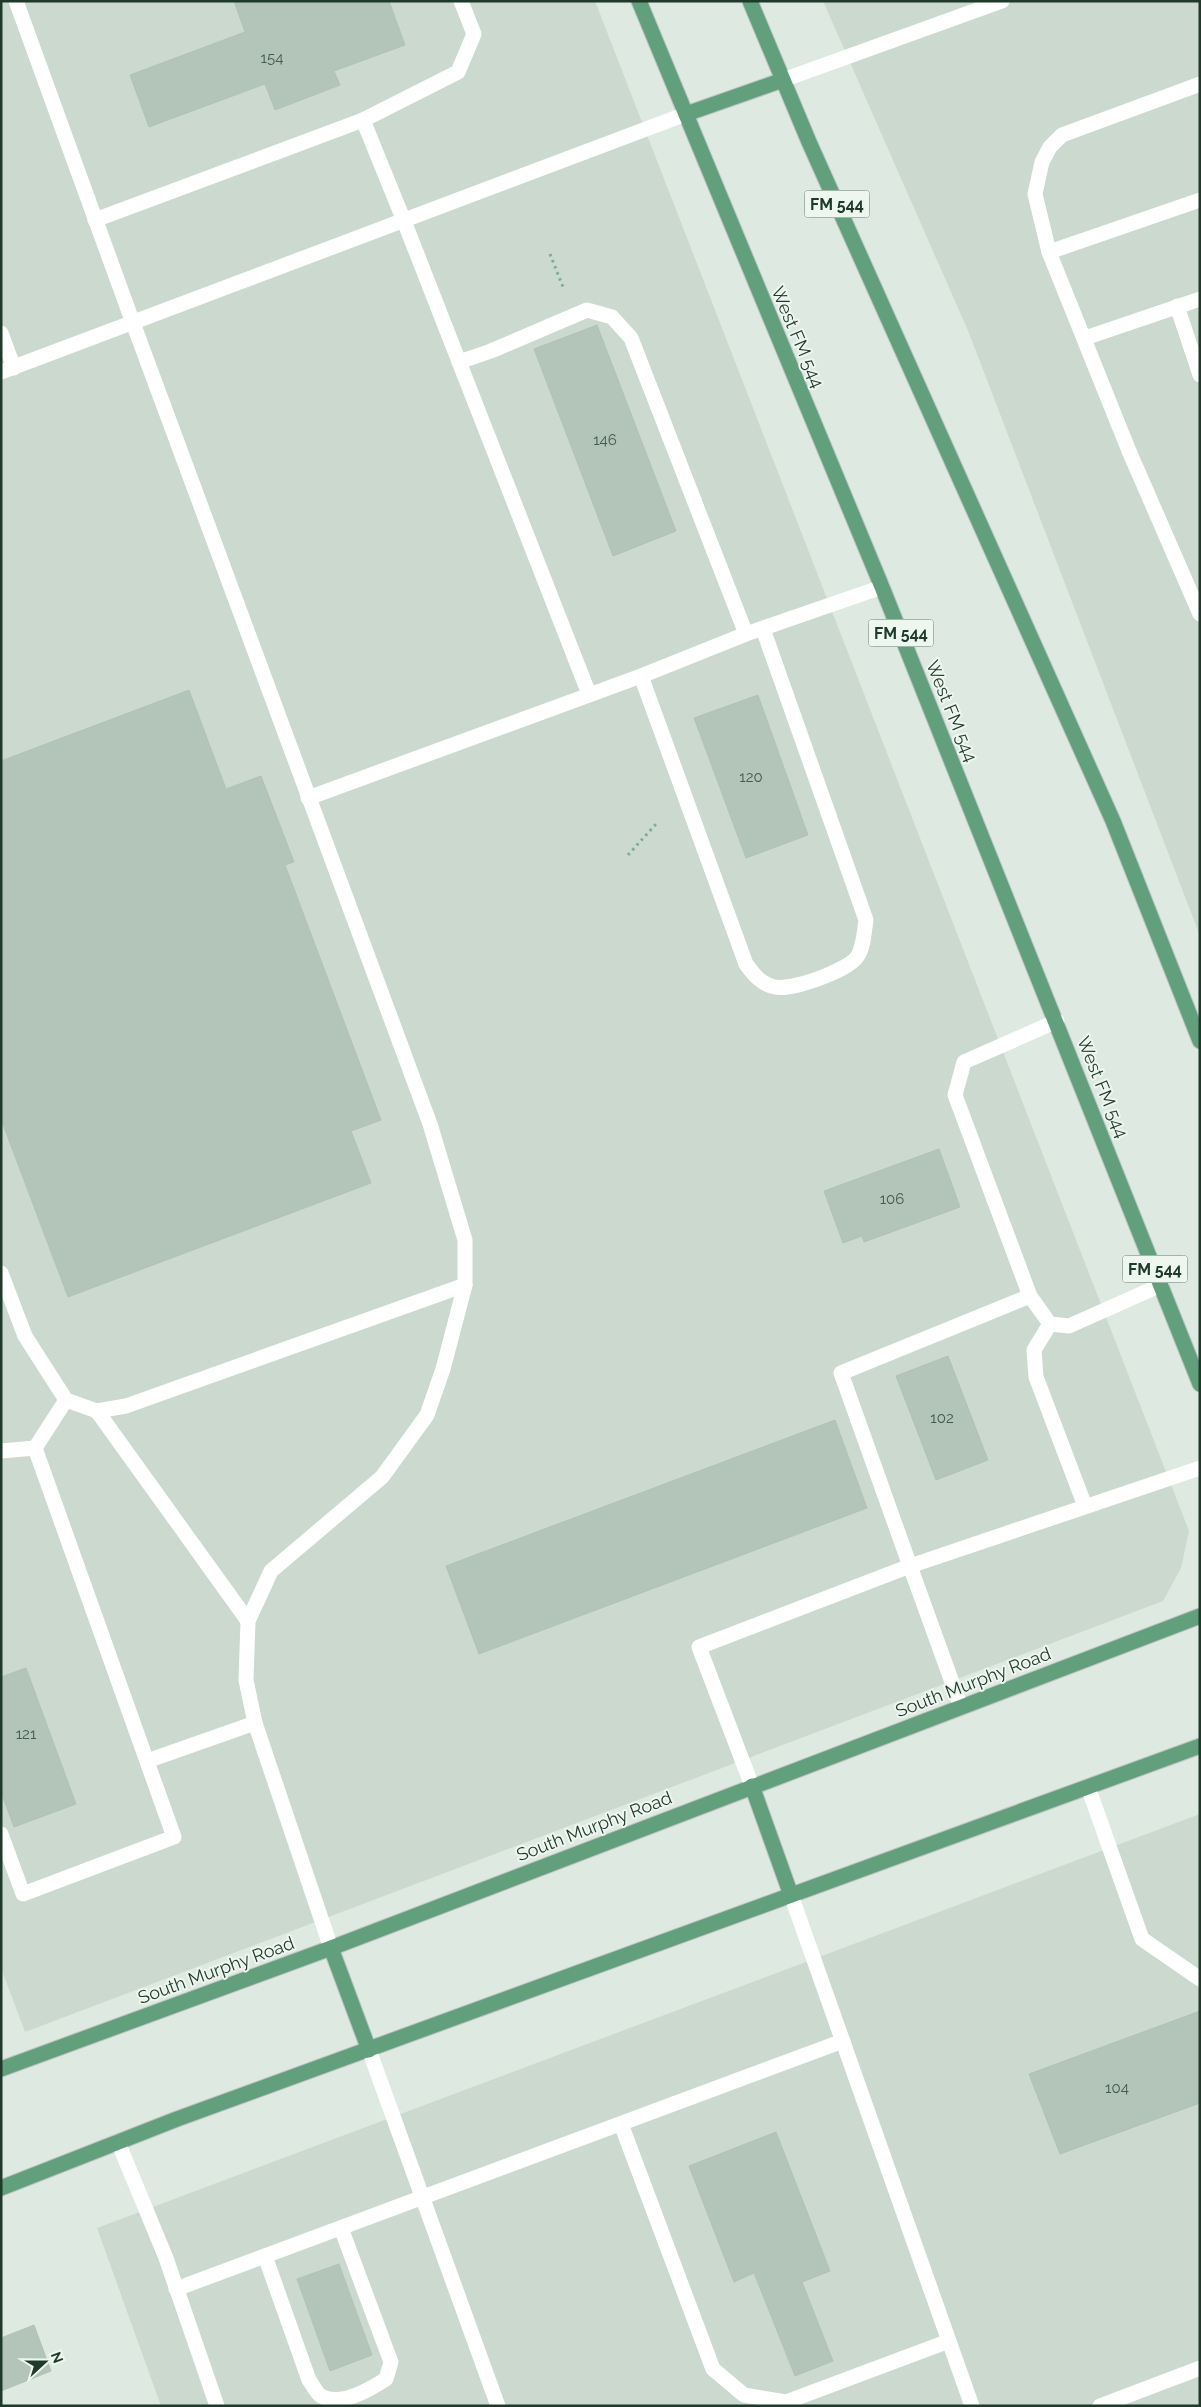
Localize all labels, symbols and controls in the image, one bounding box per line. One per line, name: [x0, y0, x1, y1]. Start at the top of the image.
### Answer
house number: 154: [261, 49, 283, 67]
road number: FM 544: [804, 190, 870, 218]
street label: West FM 544: [767, 283, 829, 391]
house number: 146: [593, 431, 617, 449]
road number: FM 544: [868, 620, 934, 646]
street label: West FM 544: [922, 657, 982, 765]
house number: 120: [739, 768, 763, 786]
street label: West FM 544: [1073, 1033, 1133, 1141]
house number: 106: [880, 1190, 904, 1208]
road number: FM 544: [1122, 1256, 1188, 1282]
house number: 102: [930, 1409, 954, 1427]
street label: South Murphy Road: [892, 1643, 1054, 1721]
house number: 121: [16, 1725, 37, 1743]
street label: South Murphy Road: [513, 1787, 675, 1865]
street label: South Murphy Road: [135, 1932, 297, 2008]
house number: 104: [1105, 2079, 1129, 2097]
north arrow: [20, 2337, 70, 2387]
text: N: [48, 2349, 67, 2365]

